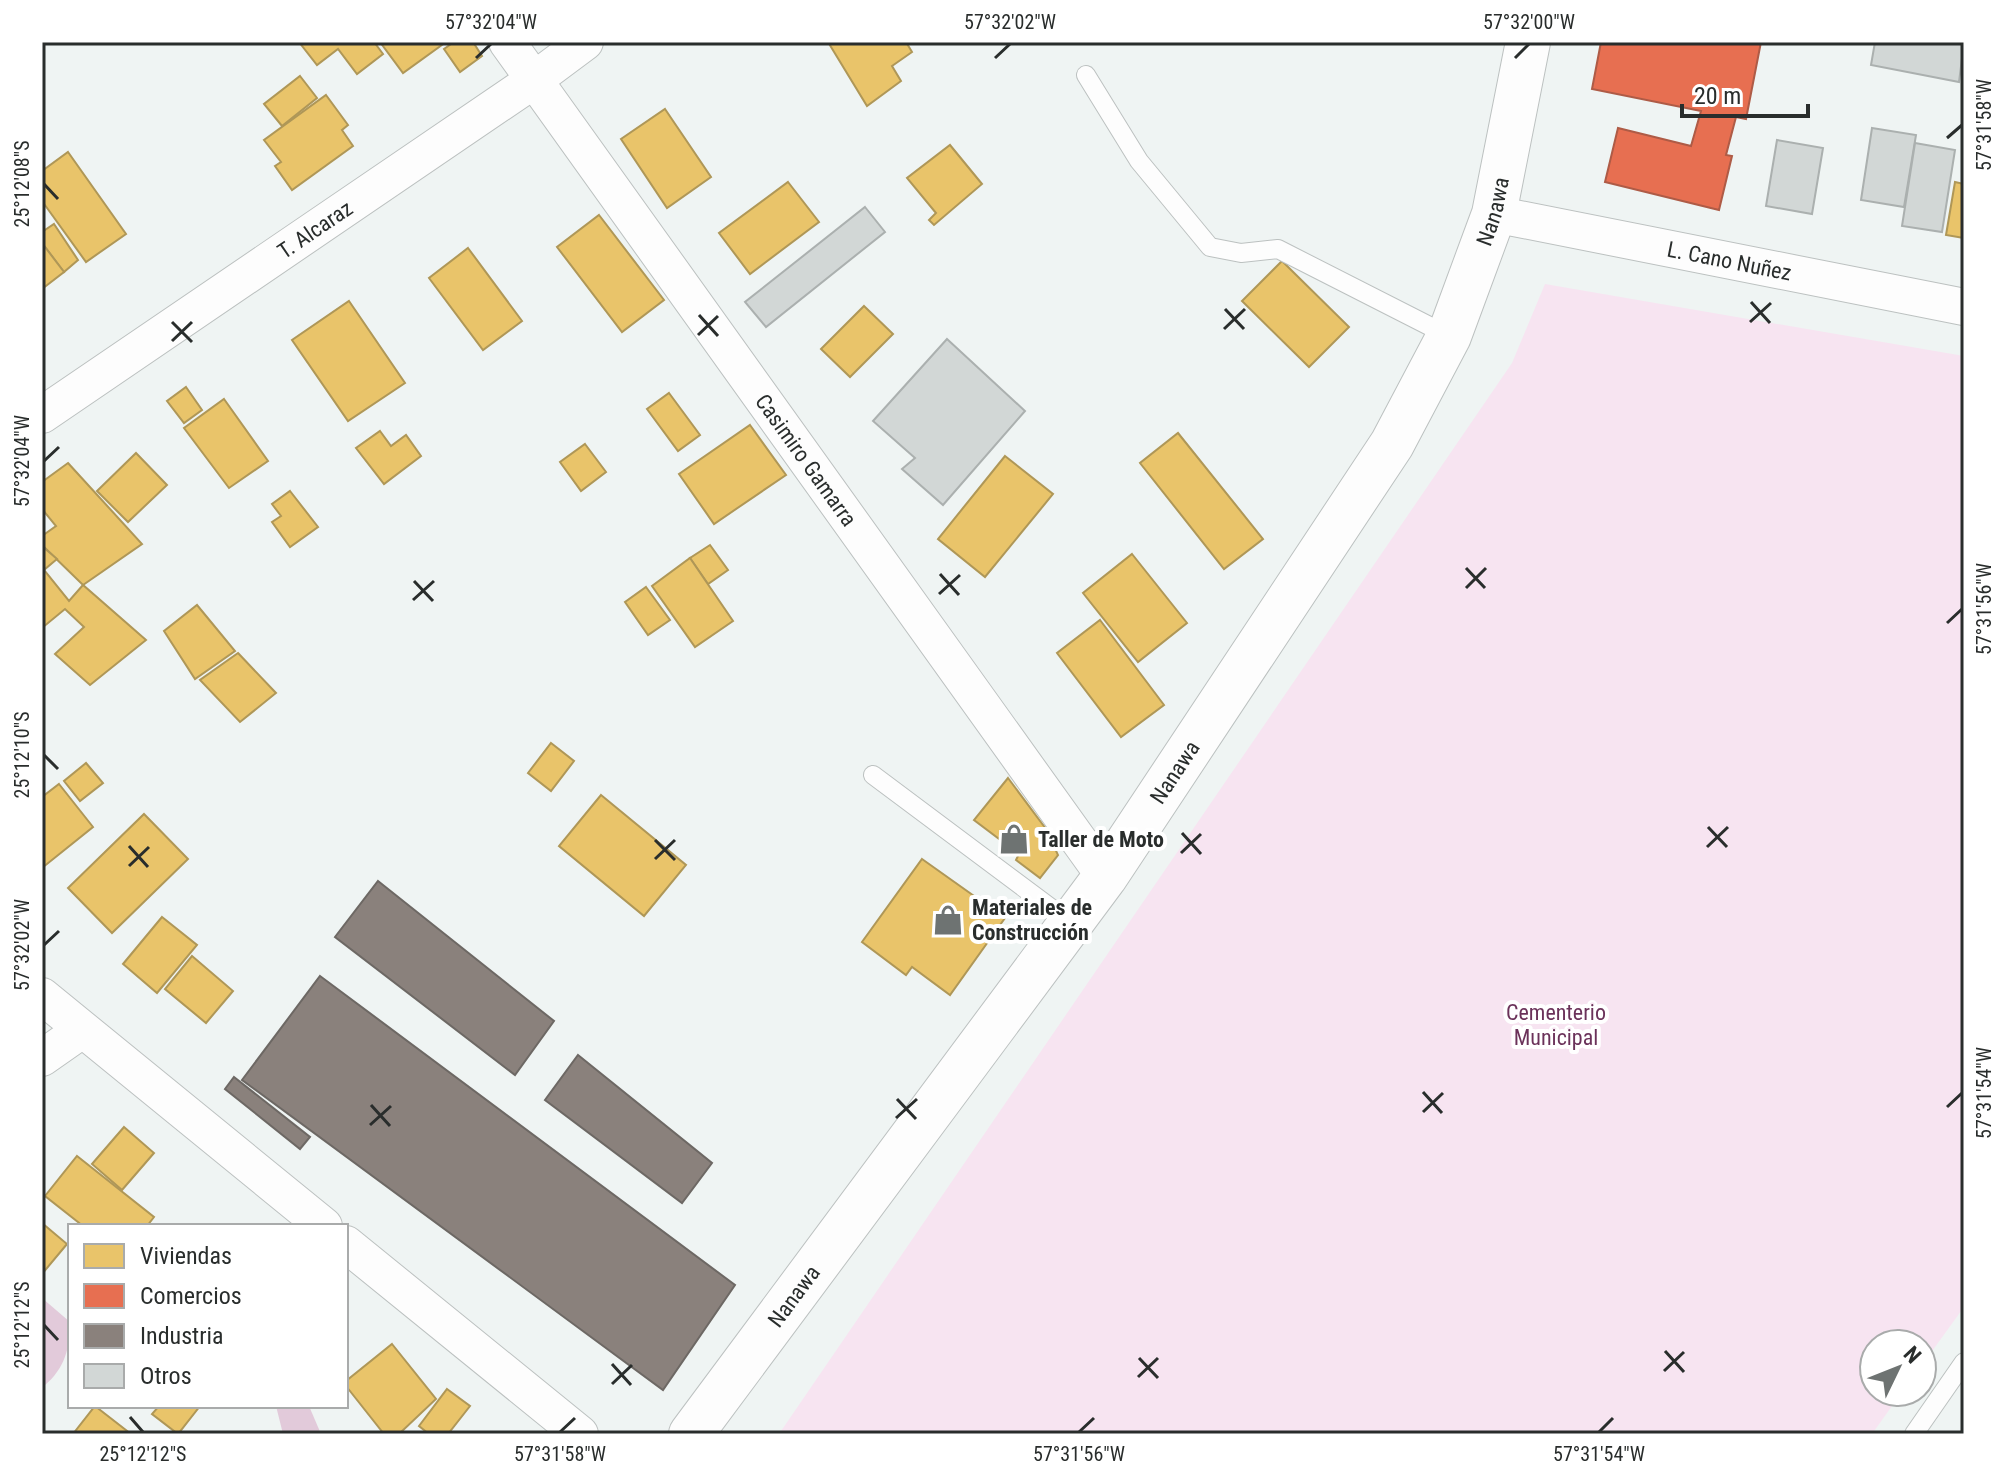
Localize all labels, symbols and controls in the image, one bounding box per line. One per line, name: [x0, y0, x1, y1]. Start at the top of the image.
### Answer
text: 57°32'04"W: [445, 10, 537, 34]
text: 57°32'02"W: [964, 10, 1056, 34]
text: 57°32'00"W: [1483, 10, 1575, 34]
scale bar: [1682, 68, 1808, 118]
text: 57°31'58"W: [1972, 79, 1996, 171]
text: 20 m: [1694, 82, 1741, 110]
text: 25°12'08"S: [10, 141, 34, 227]
street label: Nanawa: [1471, 175, 1514, 249]
street label: T. Alcaraz: [273, 195, 357, 264]
street label: L. Cano Nuñez: [1665, 237, 1794, 286]
street label: Casimiro Gamarra: [750, 389, 862, 531]
text: 57°32'04"W: [10, 415, 34, 507]
text: 57°31'56"W: [1972, 563, 1996, 655]
text: 25°12'10"S: [10, 712, 34, 798]
street label: Nanawa: [1145, 736, 1205, 808]
shop icon: Taller de Moto: [997, 822, 1031, 856]
place label: Taller de Moto: [1038, 827, 1164, 852]
place label: Materiales de Construcción: [972, 895, 1092, 945]
text: 57°32'02"W: [10, 899, 34, 991]
shop icon: Materiales de Construcción: [931, 903, 965, 937]
park label: Cementerio Municipal: [1506, 1000, 1606, 1050]
text: 57°31'54"W: [1972, 1047, 1996, 1139]
legend: [68, 1224, 348, 1408]
text: Viviendas: [140, 1242, 232, 1270]
street label: Nanawa: [763, 1261, 825, 1332]
text: 25°12'12"S: [10, 1282, 34, 1368]
text: Comercios: [140, 1282, 242, 1310]
text: Industria: [140, 1322, 224, 1350]
north arrow: [1858, 1328, 1938, 1408]
text: N: [1899, 1341, 1926, 1368]
text: Otros: [140, 1362, 192, 1390]
text: 25°12'12"S: [100, 1442, 186, 1466]
text: 57°31'58"W: [514, 1442, 606, 1466]
text: 57°31'56"W: [1033, 1442, 1125, 1466]
text: 57°31'54"W: [1553, 1442, 1645, 1466]

